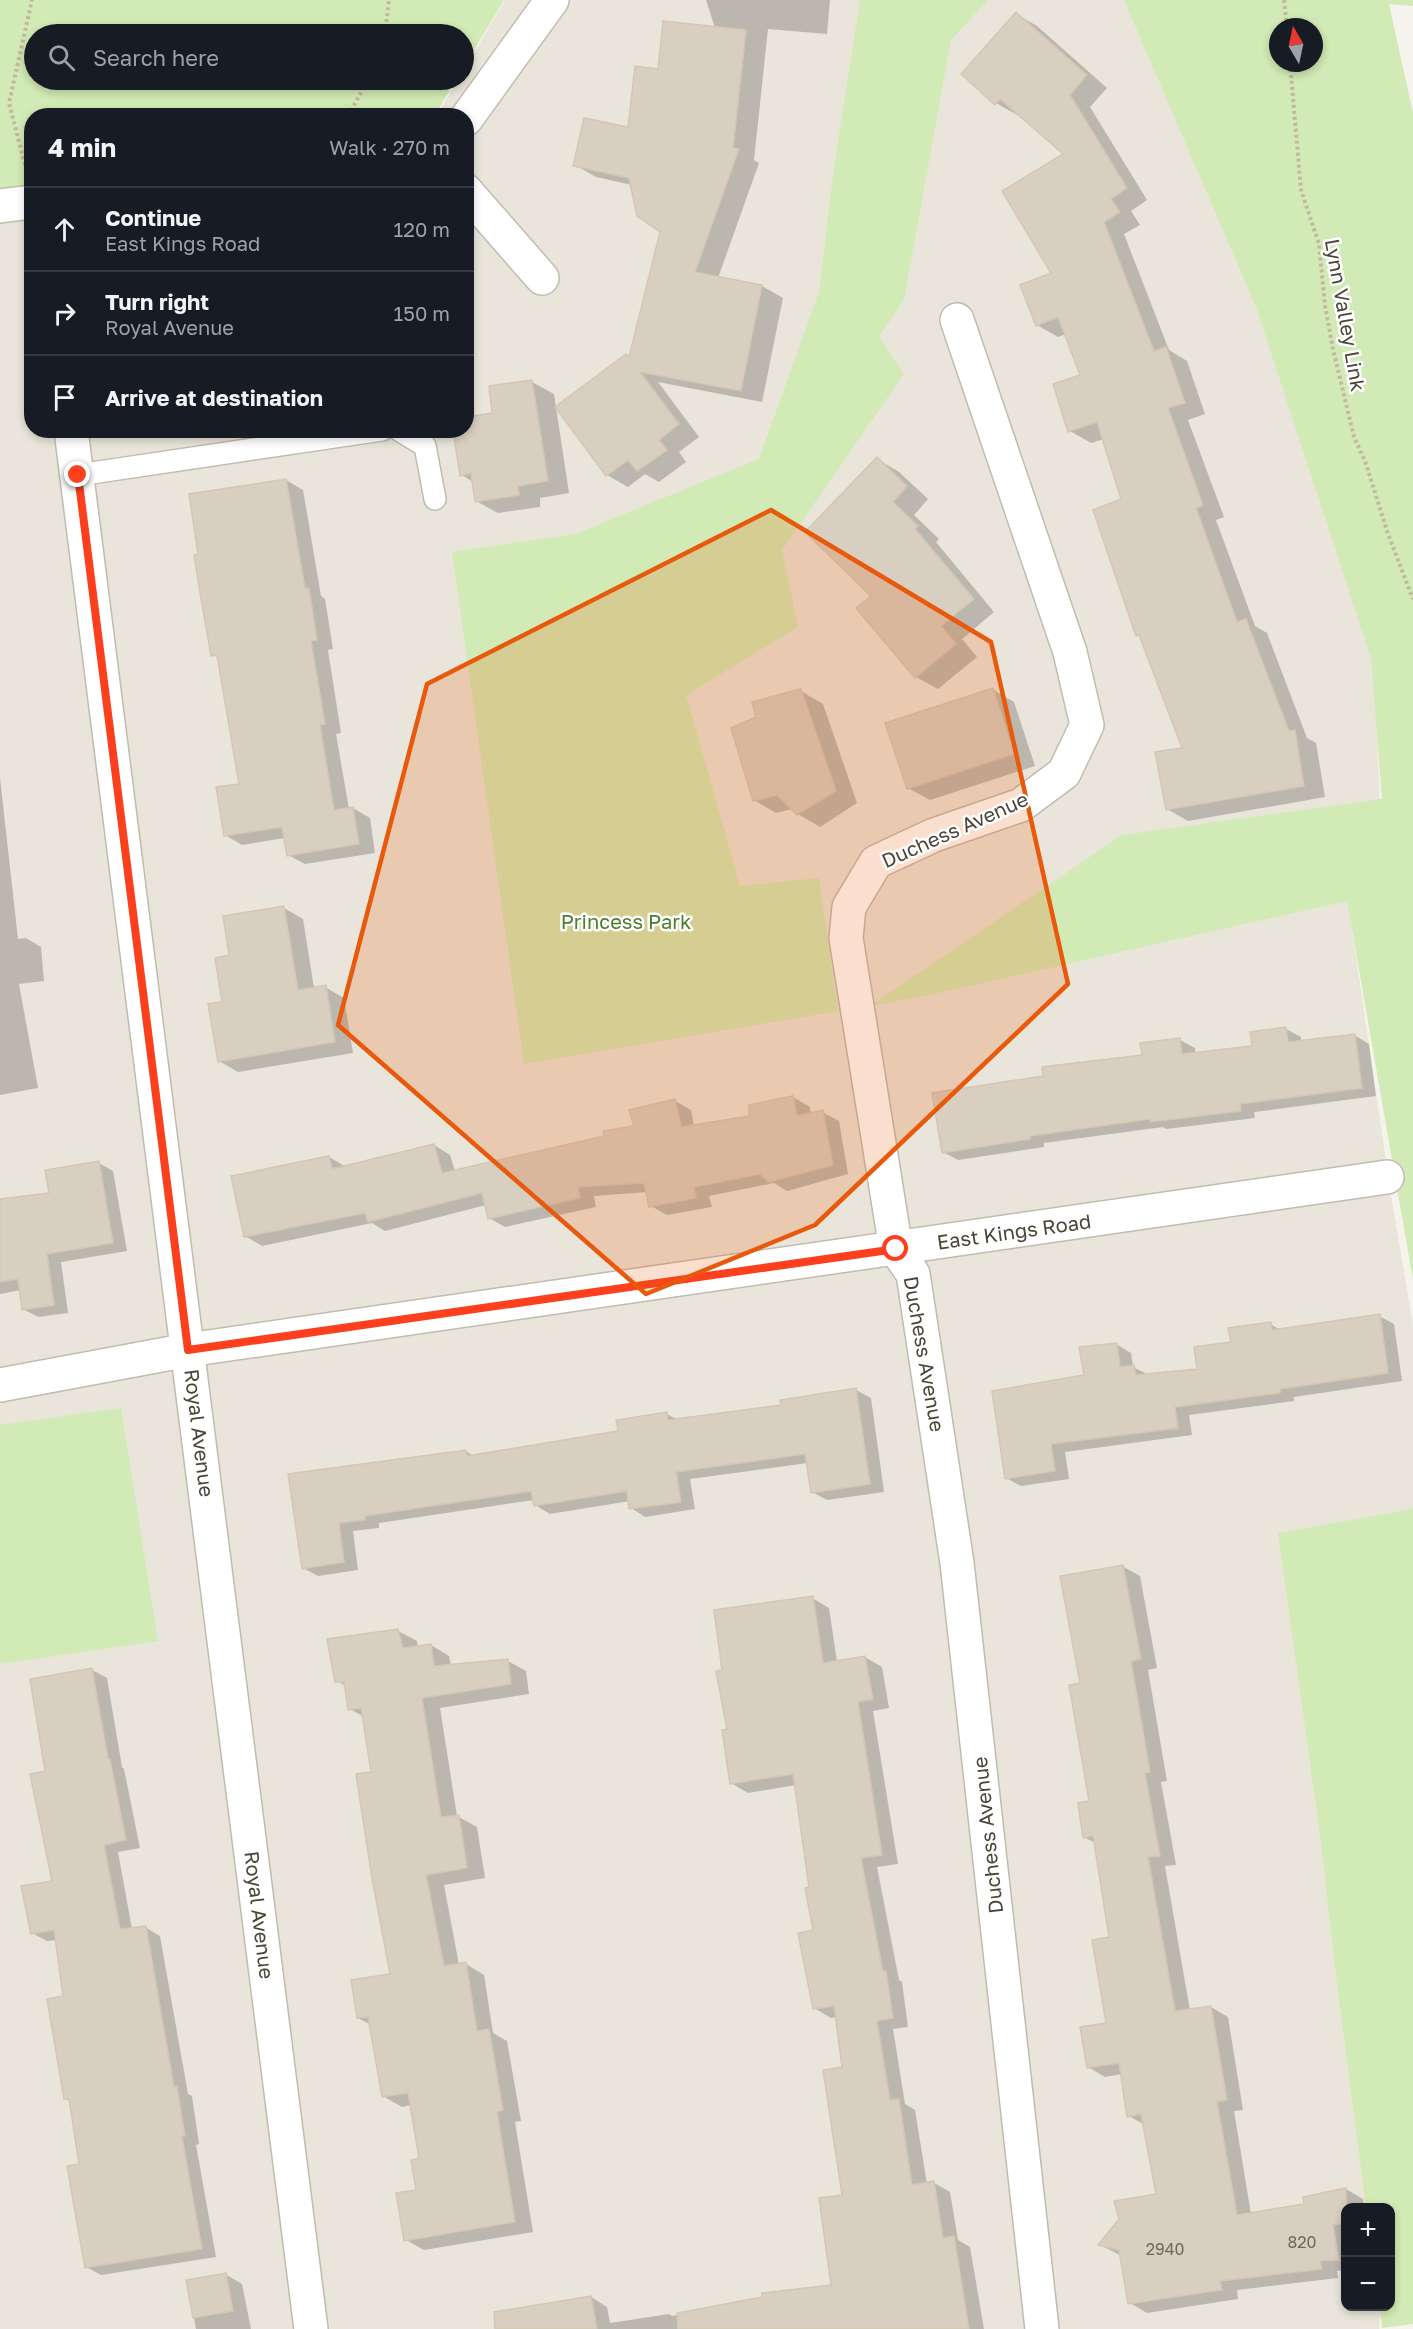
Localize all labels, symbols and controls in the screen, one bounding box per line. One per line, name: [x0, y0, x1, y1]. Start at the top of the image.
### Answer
north arrow: [1269, 18, 1323, 72]
search box: [24, 24, 474, 90]
icon: search: [45, 41, 78, 74]
text: Search here: [93, 44, 219, 71]
text: 4 min: [48, 132, 116, 163]
text: Walk · 270 m: [329, 135, 450, 159]
text: Continue: [105, 204, 201, 231]
icon: ahead: [48, 213, 81, 246]
text: 120 m: [394, 217, 450, 241]
text: East Kings Road: [105, 231, 260, 255]
street label: Lynn Valley Link: [1321, 237, 1371, 393]
text: Turn right: [105, 288, 209, 315]
icon: right: [48, 297, 81, 330]
text: 150 m: [394, 301, 450, 325]
text: Royal Avenue: [105, 315, 234, 339]
icon: arrive: [48, 381, 81, 414]
text: Arrive at destination: [105, 384, 323, 411]
route end: [64, 461, 90, 487]
street label: Duchess Avenue: [878, 786, 1032, 872]
park label: Princess Park: [561, 909, 691, 933]
street label: East Kings Road: [935, 1208, 1092, 1254]
route start: [882, 1235, 908, 1261]
street label: Duchess Avenue: [899, 1274, 950, 1434]
street label: Royal Avenue: [180, 1367, 220, 1498]
street label: Duchess Avenue: [967, 1755, 1007, 1915]
street label: Royal Avenue: [240, 1849, 280, 1980]
map controls: [1341, 2203, 1395, 2311]
button: +: [1341, 2203, 1395, 2257]
house number: 820: [1288, 2232, 1316, 2252]
house number: 2940: [1146, 2239, 1184, 2259]
button: −: [1341, 2257, 1395, 2311]

